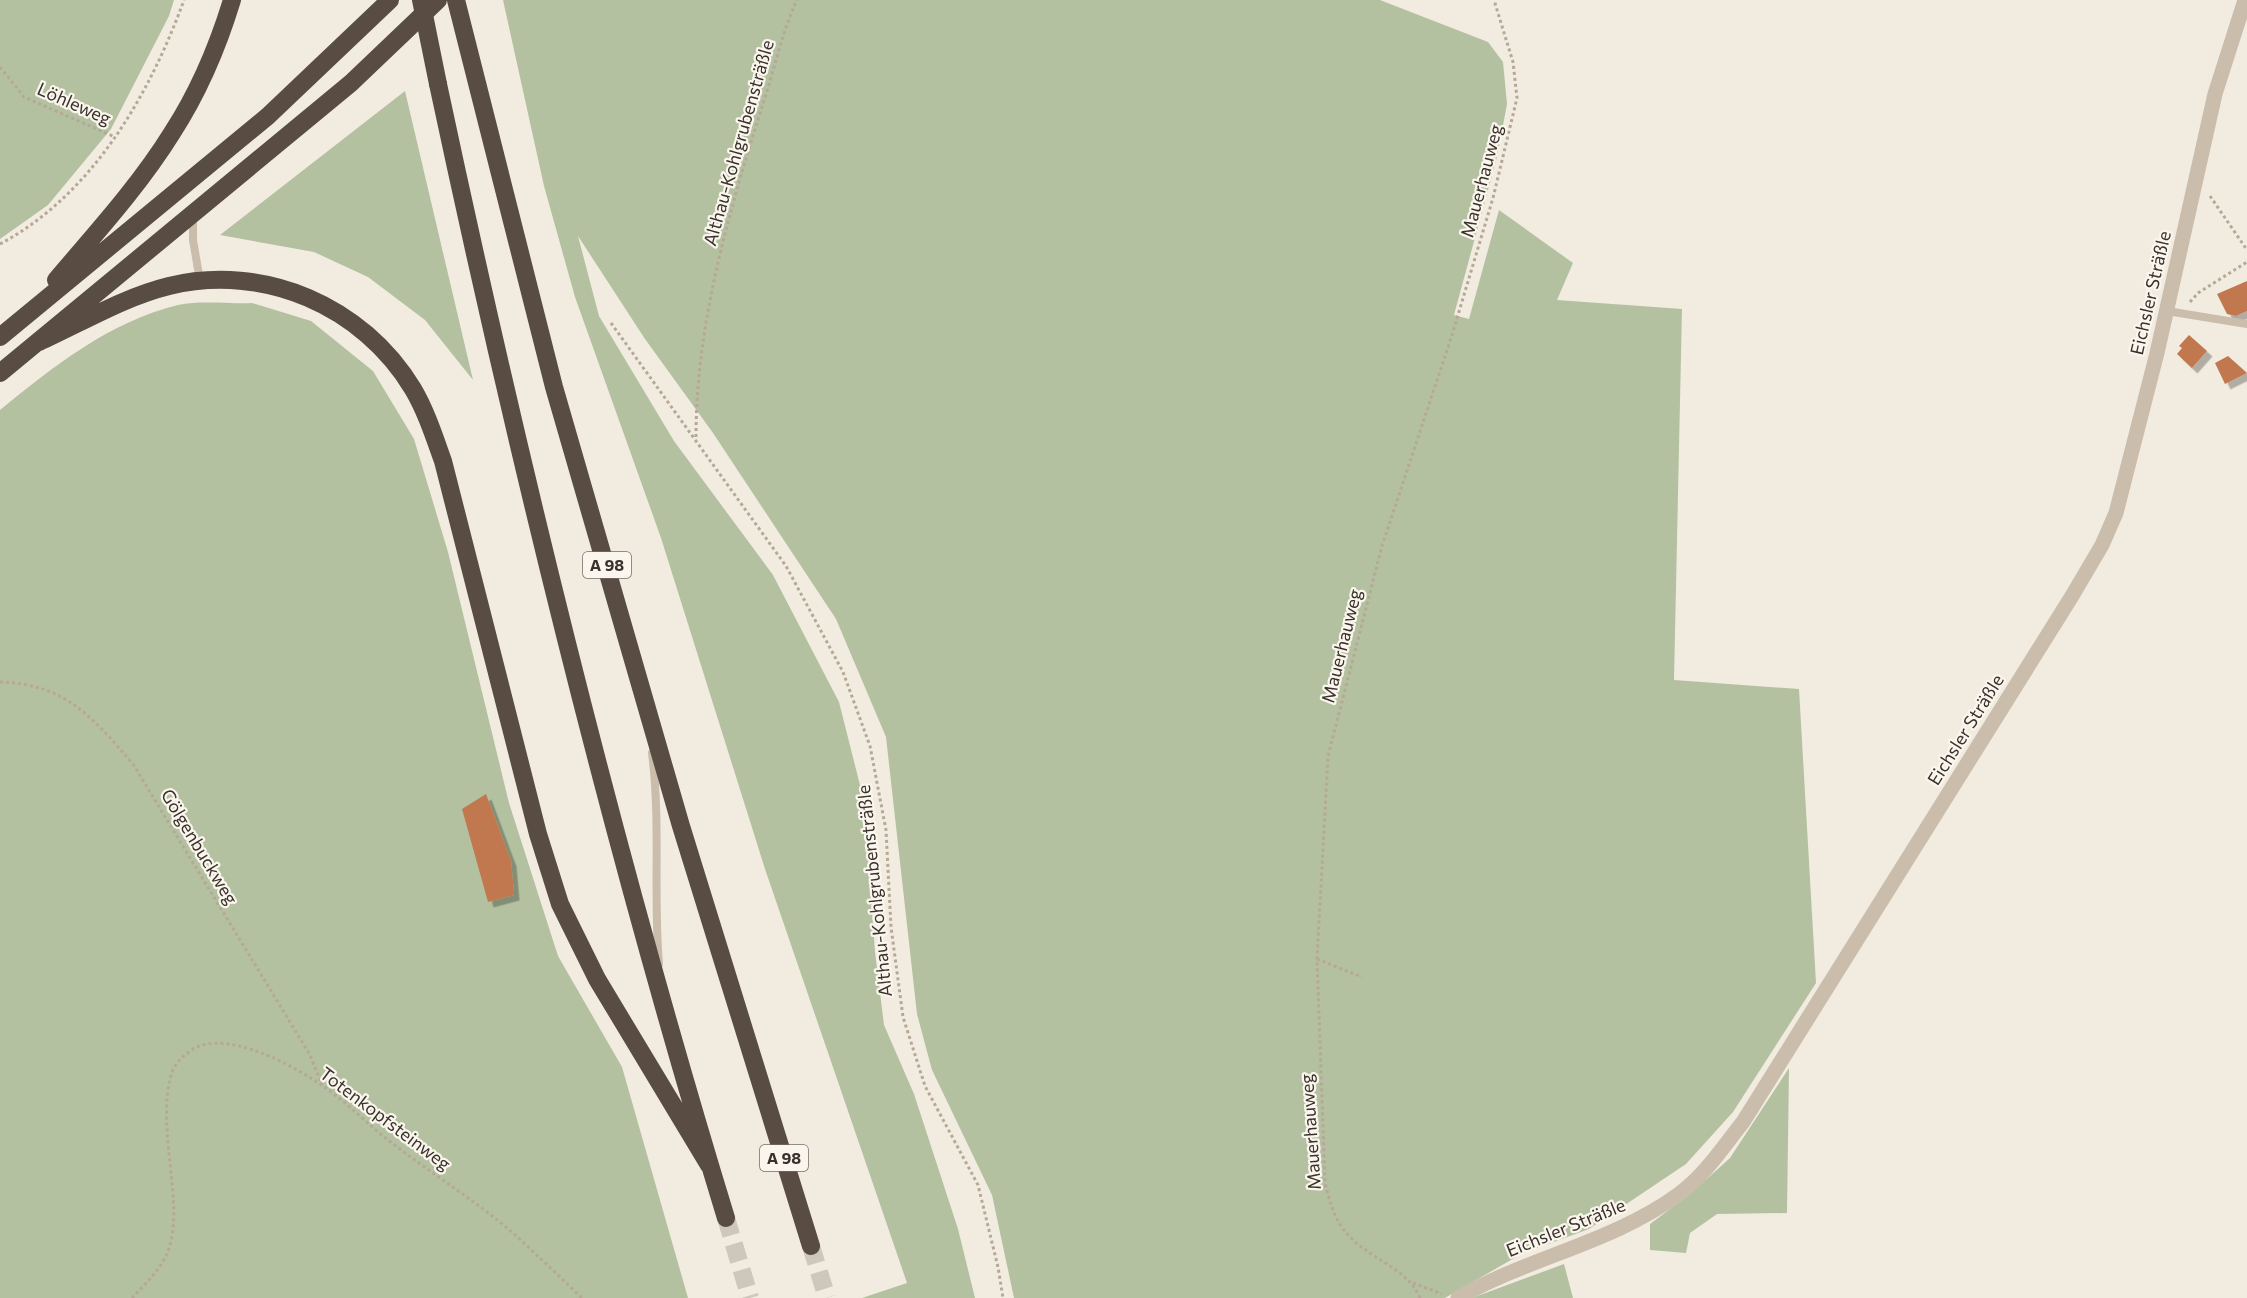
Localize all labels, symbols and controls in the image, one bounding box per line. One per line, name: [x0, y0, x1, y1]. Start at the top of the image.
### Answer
street label: Althau-Kohlgrubensträßle: [698, 37, 778, 248]
street label: Löhleweg: [34, 77, 115, 129]
street label: Mauerhauweg: [1455, 121, 1507, 240]
street label: Eichsler Sträßle: [2125, 229, 2175, 357]
road number: A 98: [583, 552, 631, 578]
street label: Mauerhauweg: [1316, 586, 1366, 705]
street label: Eichsler Sträßle: [1922, 670, 2008, 789]
street label: Althau-Kohlgrubensträßle: [852, 784, 896, 998]
street label: Gölgenbuckweg: [157, 785, 243, 908]
street label: Totenkopfsteinweg: [316, 1062, 456, 1175]
street label: Mauerhauweg: [1295, 1073, 1325, 1191]
road number: A 98: [760, 1145, 808, 1171]
street label: Eichsler Sträßle: [1503, 1193, 1628, 1261]

